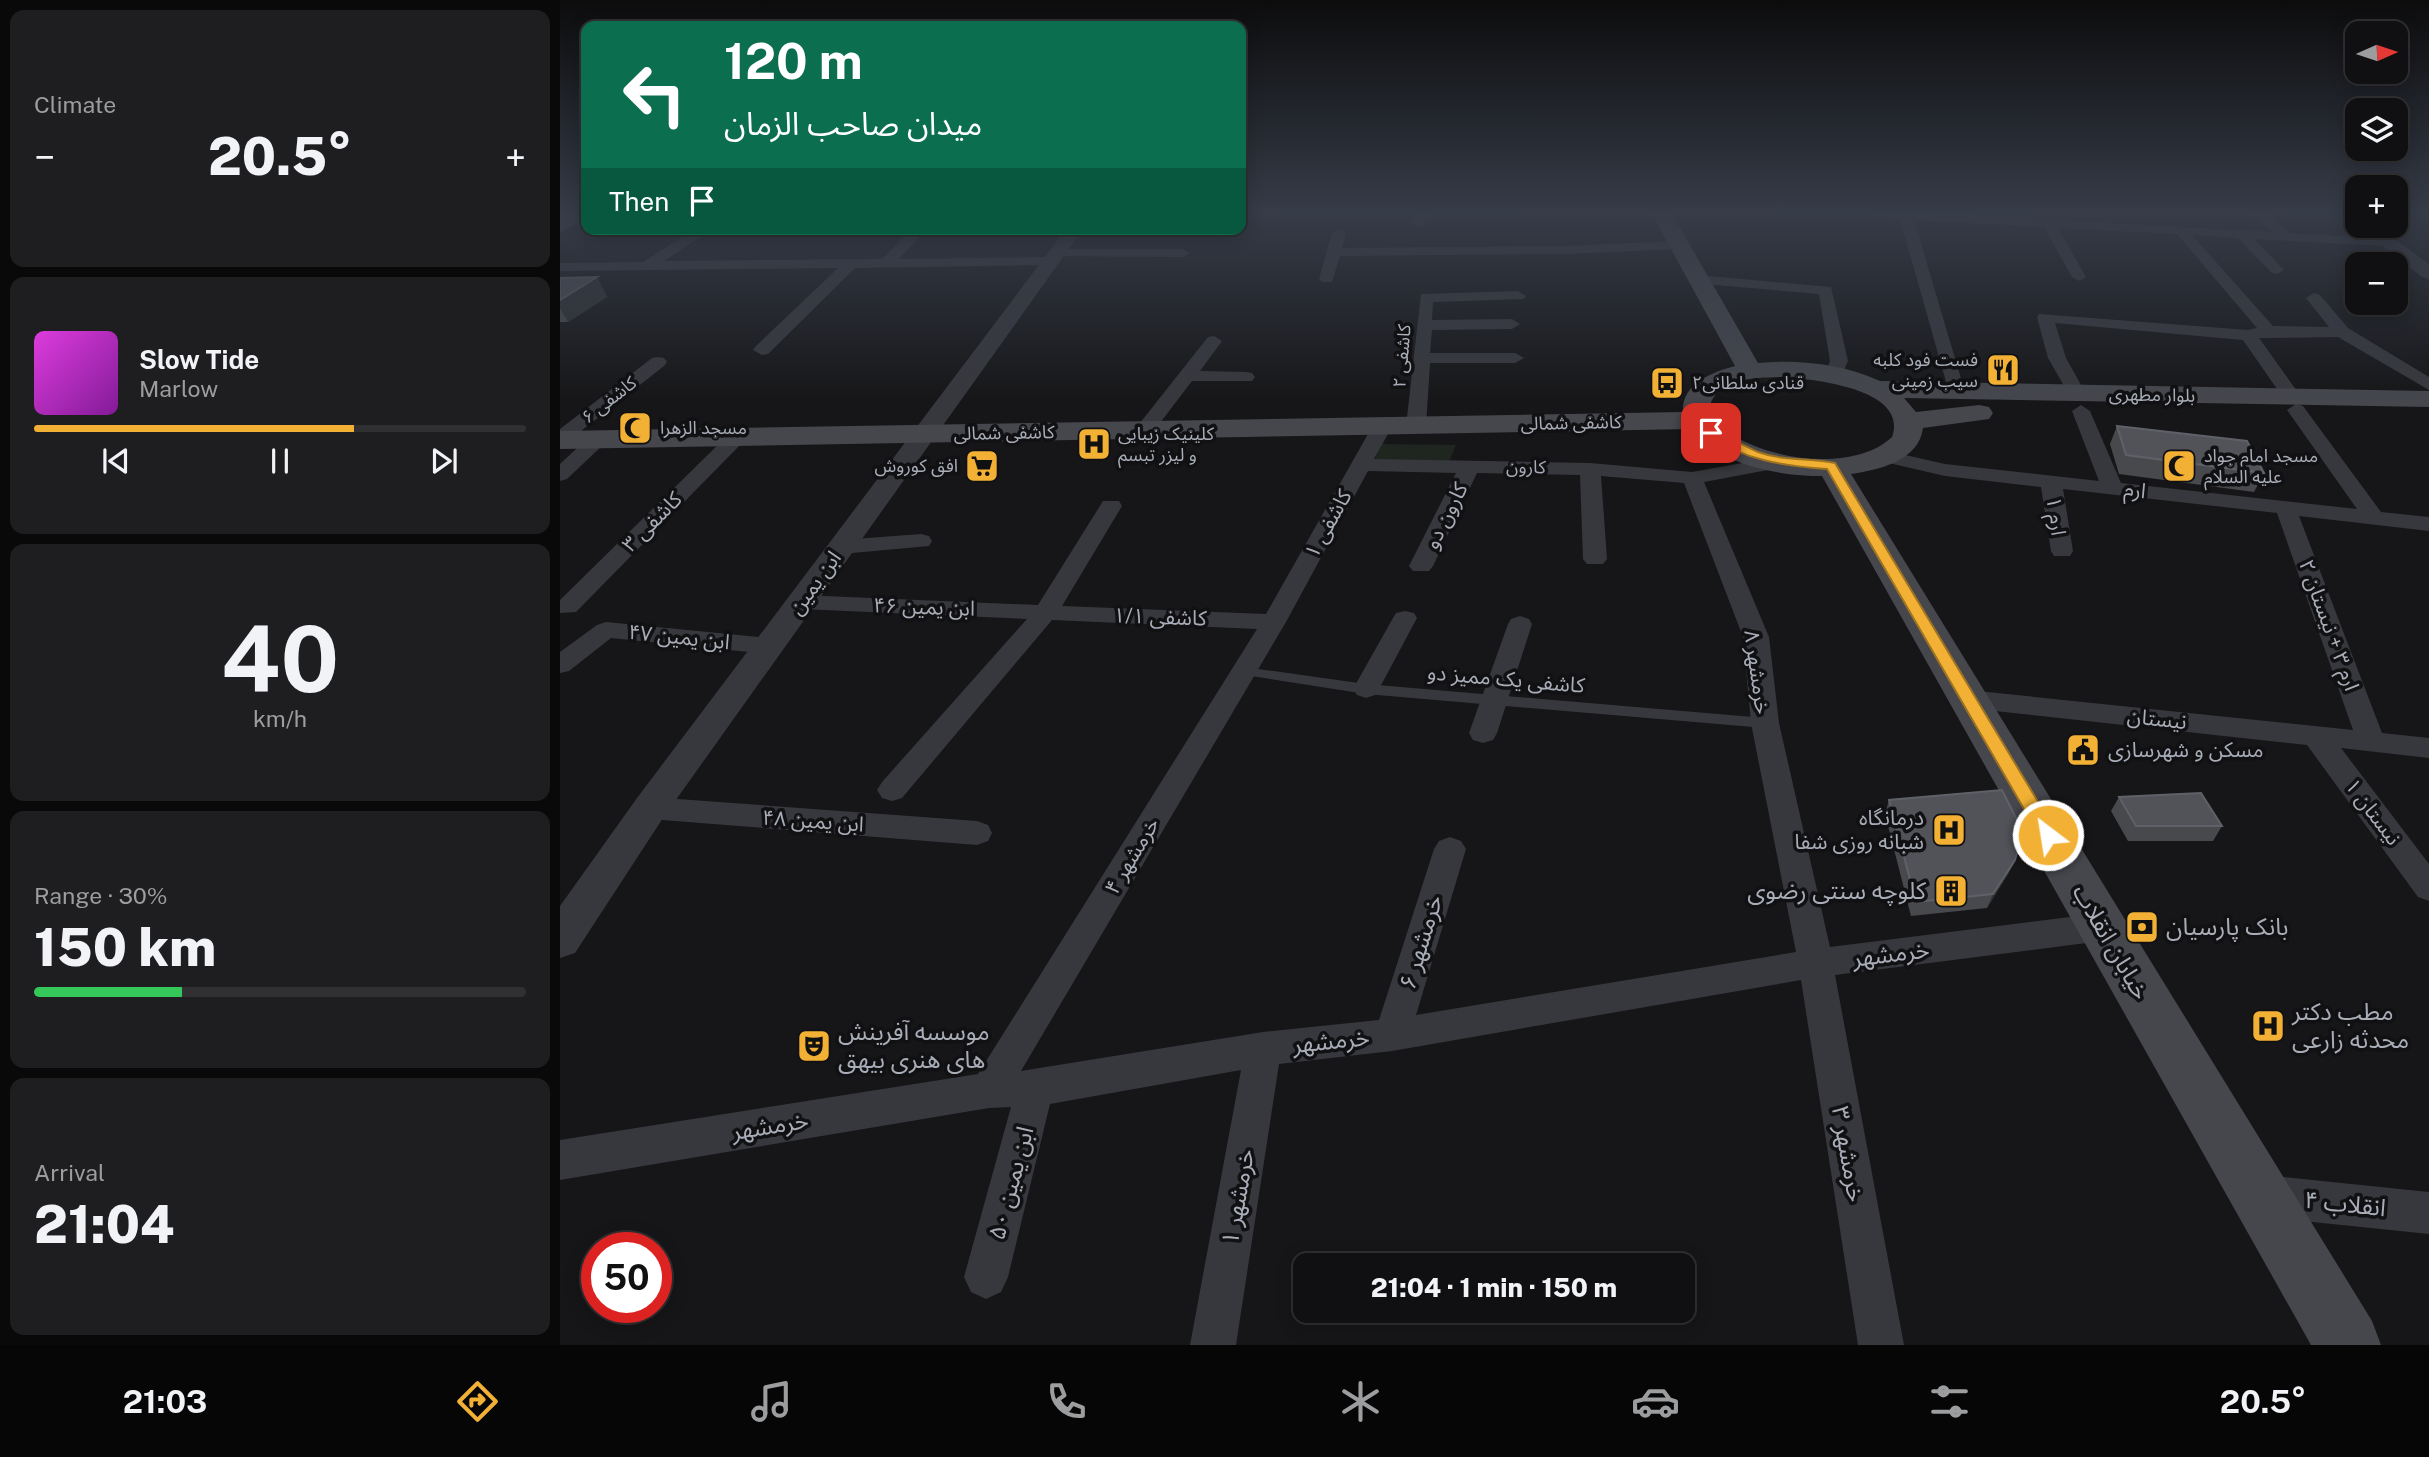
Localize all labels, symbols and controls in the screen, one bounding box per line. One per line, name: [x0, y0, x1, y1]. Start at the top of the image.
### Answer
north arrow: [2345, 21, 2408, 84]
map controls: [2345, 21, 2408, 315]
text: 120 m: [724, 32, 863, 90]
icon: left: [609, 49, 700, 140]
text: Climate: [34, 91, 116, 118]
button: layers: [2345, 98, 2408, 161]
text: میدان صاحب الزمان: [724, 105, 982, 142]
text: 20.5°: [208, 126, 352, 187]
text: −: [34, 135, 55, 180]
text: +: [505, 135, 526, 180]
button: +: [2345, 175, 2408, 238]
icon: arrive: [683, 182, 721, 220]
text: Then: [609, 186, 669, 217]
button: −: [2345, 252, 2408, 315]
street label: کاشفی ۲: [1388, 323, 1416, 389]
text: Slow Tide: [139, 344, 259, 375]
place label: فست فود کلبه سیب زمینی: [1873, 349, 1978, 392]
restaurant icon: فست فود کلبه سیب زمینی: [1984, 351, 2022, 389]
bus stop icon: قنادی سلطانی۲: [1648, 364, 1686, 402]
street label: کاشفی ۶: [577, 371, 641, 428]
place label: قنادی سلطانی۲: [1692, 372, 1804, 394]
text: Marlow: [139, 375, 218, 402]
street label: بلوار مطهری: [2109, 383, 2195, 407]
pin: [1681, 403, 1741, 463]
mosque icon: مسجد الزهرا: [616, 409, 654, 447]
street label: کاشفی شمالی: [1520, 411, 1622, 435]
icon: arrive: [1692, 414, 1730, 452]
place label: مسجد الزهرا: [660, 417, 747, 439]
street label: کاشفی شمالی: [953, 421, 1055, 445]
place label: کلینیک زیبایی و لیزر تبسم: [1118, 423, 1214, 468]
hospital icon: کلینیک زیبایی و لیزر تبسم: [1075, 425, 1113, 463]
icon: previous: [97, 442, 135, 480]
icon: pause: [261, 442, 299, 480]
icon: next: [425, 442, 463, 480]
place label: مسجد امام جواد علیه السلام: [2204, 445, 2318, 491]
supermarket icon: افق کوروش: [963, 447, 1001, 485]
mosque icon: مسجد امام جواد علیه السلام: [2160, 447, 2198, 485]
place label: افق کوروش: [874, 455, 958, 477]
street label: کارون: [1506, 456, 1547, 478]
street label: ارم: [2122, 476, 2148, 507]
street label: کارون دو: [1418, 478, 1473, 553]
street label: کاشفی ۱: [1299, 485, 1357, 562]
street label: کاشفی ۳: [617, 486, 687, 557]
street label: ارم ۱: [2037, 495, 2072, 538]
street label: ابن یمین: [783, 546, 846, 619]
street label: ارم ۳ + نیستان ۲: [2290, 556, 2365, 695]
street label: ابن یمین ۴۶: [873, 592, 975, 621]
street label: کاشفی ۱/۱: [1113, 602, 1208, 631]
text: 40: [221, 606, 339, 712]
street label: ابن یمین ۴۷: [627, 619, 731, 654]
street label: خرمشهر ۸: [1739, 628, 1776, 716]
street label: کاشفی یک ممیز دو: [1426, 659, 1586, 698]
street label: نیستان: [2126, 703, 2188, 734]
text: km/h: [253, 705, 307, 732]
public building icon: مسکن و شهرسازی: [2064, 731, 2102, 769]
place label: مسکن و شهرسازی: [2108, 737, 2264, 762]
street label: نیستان ۱: [2340, 774, 2406, 850]
position arrow: [2011, 798, 2085, 872]
street label: ابن یمین ۴۸: [761, 804, 865, 837]
place label: درمانگاه شبانه روزی شفا: [1794, 805, 1924, 854]
hospital icon: درمانگاه شبانه روزی شفا: [1930, 811, 1968, 849]
street label: خرمشهر ۴: [1099, 813, 1164, 899]
building icon: کلوچه سنتی رضوی: [1932, 872, 1970, 910]
place label: کلوچه سنتی رضوی: [1747, 876, 1927, 906]
street label: خیابان انقلاب: [2067, 879, 2156, 1004]
text: Range · 30%: [34, 882, 168, 909]
street label: خرمشهر ۶: [1392, 891, 1449, 992]
bank icon: بانک پارسیان: [2123, 908, 2161, 946]
place label: بانک پارسیان: [2166, 912, 2289, 942]
text: 150 km: [34, 917, 216, 978]
street label: خرمشهر: [1850, 934, 1931, 973]
place label: مطب دکتر محدثه زارعی: [2291, 997, 2409, 1054]
hospital icon: مطب دکتر محدثه زارعی: [2249, 1007, 2287, 1045]
place label: موسسه آفرینش های هنری بیهق: [838, 1017, 990, 1075]
street label: خرمشهر: [1290, 1022, 1371, 1059]
theatre icon: موسسه آفرینش های هنری بیهق: [795, 1027, 833, 1065]
street label: خرمشهر ۳: [1826, 1104, 1871, 1204]
street label: خرمشهر: [728, 1105, 810, 1146]
street label: ابن یمین ۵۰: [981, 1123, 1039, 1243]
street label: خرمشهر ۱: [1215, 1147, 1260, 1247]
text: Arrival: [34, 1159, 105, 1186]
street label: انقلاب ۴: [2303, 1185, 2387, 1222]
text: 21:04: [34, 1194, 175, 1255]
speed limit sign: 50: [581, 1232, 672, 1323]
text: 21:04 · 1 min · 150 m: [1371, 1272, 1617, 1303]
icon: directions: [453, 1377, 502, 1426]
icon: music: [747, 1377, 796, 1426]
icon: phone: [1042, 1377, 1091, 1426]
icon: climate: [1336, 1377, 1385, 1426]
icon: car: [1631, 1377, 1680, 1426]
icon: filters: [1925, 1377, 1974, 1426]
text: 21:03: [123, 1383, 207, 1420]
text: 20.5°: [2220, 1383, 2306, 1420]

